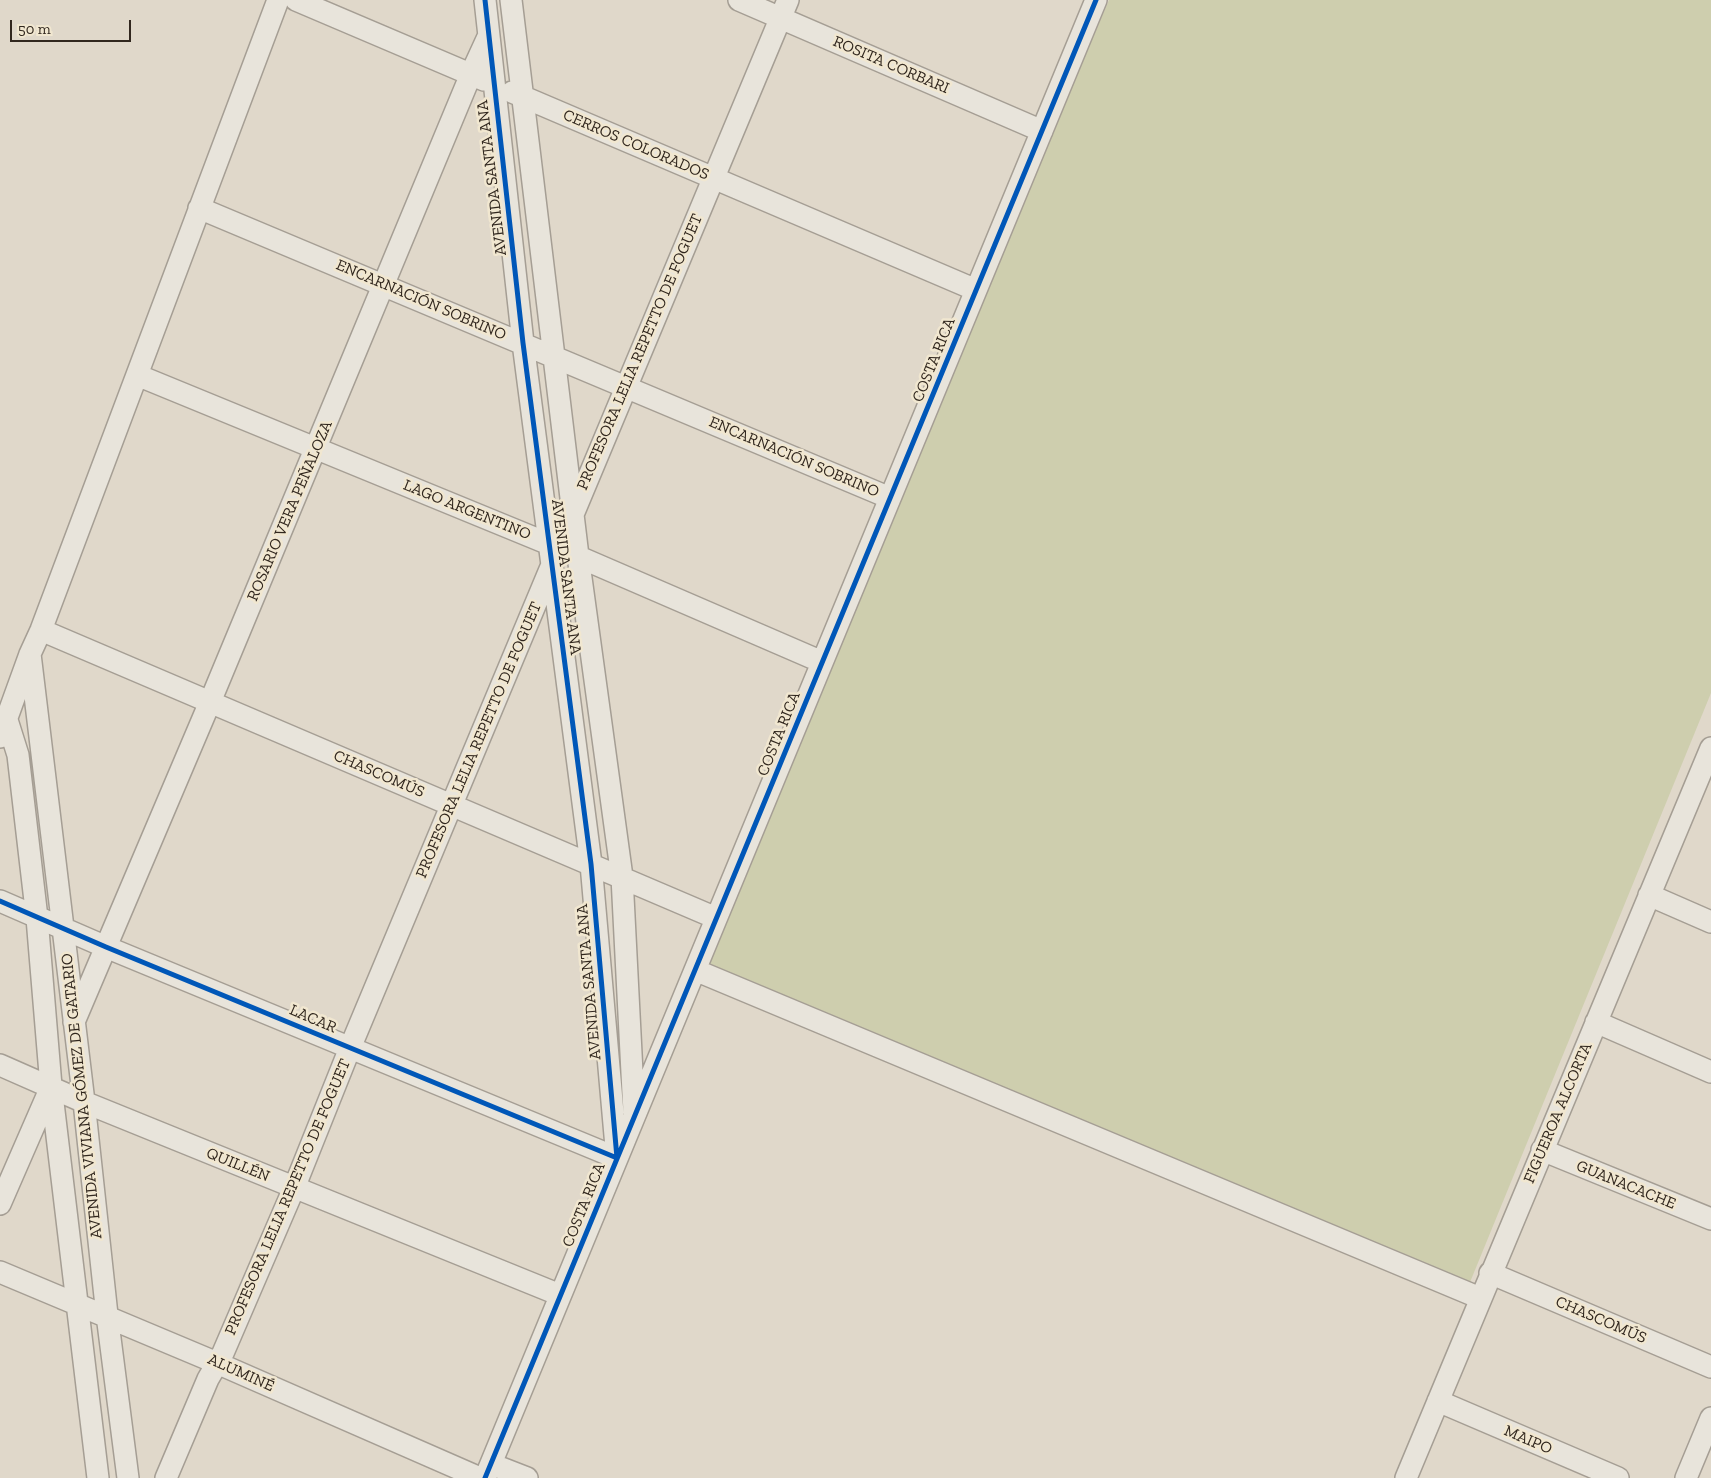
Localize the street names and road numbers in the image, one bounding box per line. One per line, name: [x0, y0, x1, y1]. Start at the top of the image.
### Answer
street label: ROSITA CORBARI: [830, 32, 952, 98]
street label: AVENIDA SANTA ANA: [473, 99, 511, 257]
street label: CERROS COLORADOS: [560, 106, 712, 184]
street label: PROFESORA LELIA REPETTO DE FOGUET: [573, 211, 707, 493]
street label: ENCARNACIÓN SOBRINO: [333, 255, 509, 345]
street label: COSTA RICA: [908, 315, 960, 405]
street label: ENCARNACIÓN SOBRINO: [706, 412, 882, 502]
street label: ROSARIO VERA PEÑALOZA: [243, 418, 337, 604]
street label: LAGO ARGENTINO: [400, 476, 534, 544]
street label: AVENIDA SANTA ANA: [547, 498, 585, 656]
street label: PROFESORA LELIA REPETTO DE FOGUET: [412, 599, 546, 881]
street label: COSTA RICA: [753, 689, 805, 779]
street label: CHASCOMÚS: [331, 746, 427, 802]
street label: AVENIDA SANTA ANA: [573, 903, 605, 1061]
street label: AVENIDA VIVIANA GÓMEZ DE GATARIO: [57, 952, 107, 1240]
street label: LACAR: [287, 1001, 339, 1037]
street label: FIGUEROA ALCORTA: [1520, 1040, 1596, 1186]
street label: PROFESORA LELIA REPETTO DE FOGUET: [221, 1056, 355, 1338]
street label: QUILLÉN: [203, 1144, 273, 1186]
street label: GUANACACHE: [1573, 1156, 1679, 1214]
street label: COSTA RICA: [558, 1160, 610, 1250]
street label: CHASCOMÚS: [1553, 1292, 1649, 1348]
street label: ALUMINÉ: [205, 1350, 277, 1396]
street label: MAIPO: [1501, 1421, 1555, 1459]

